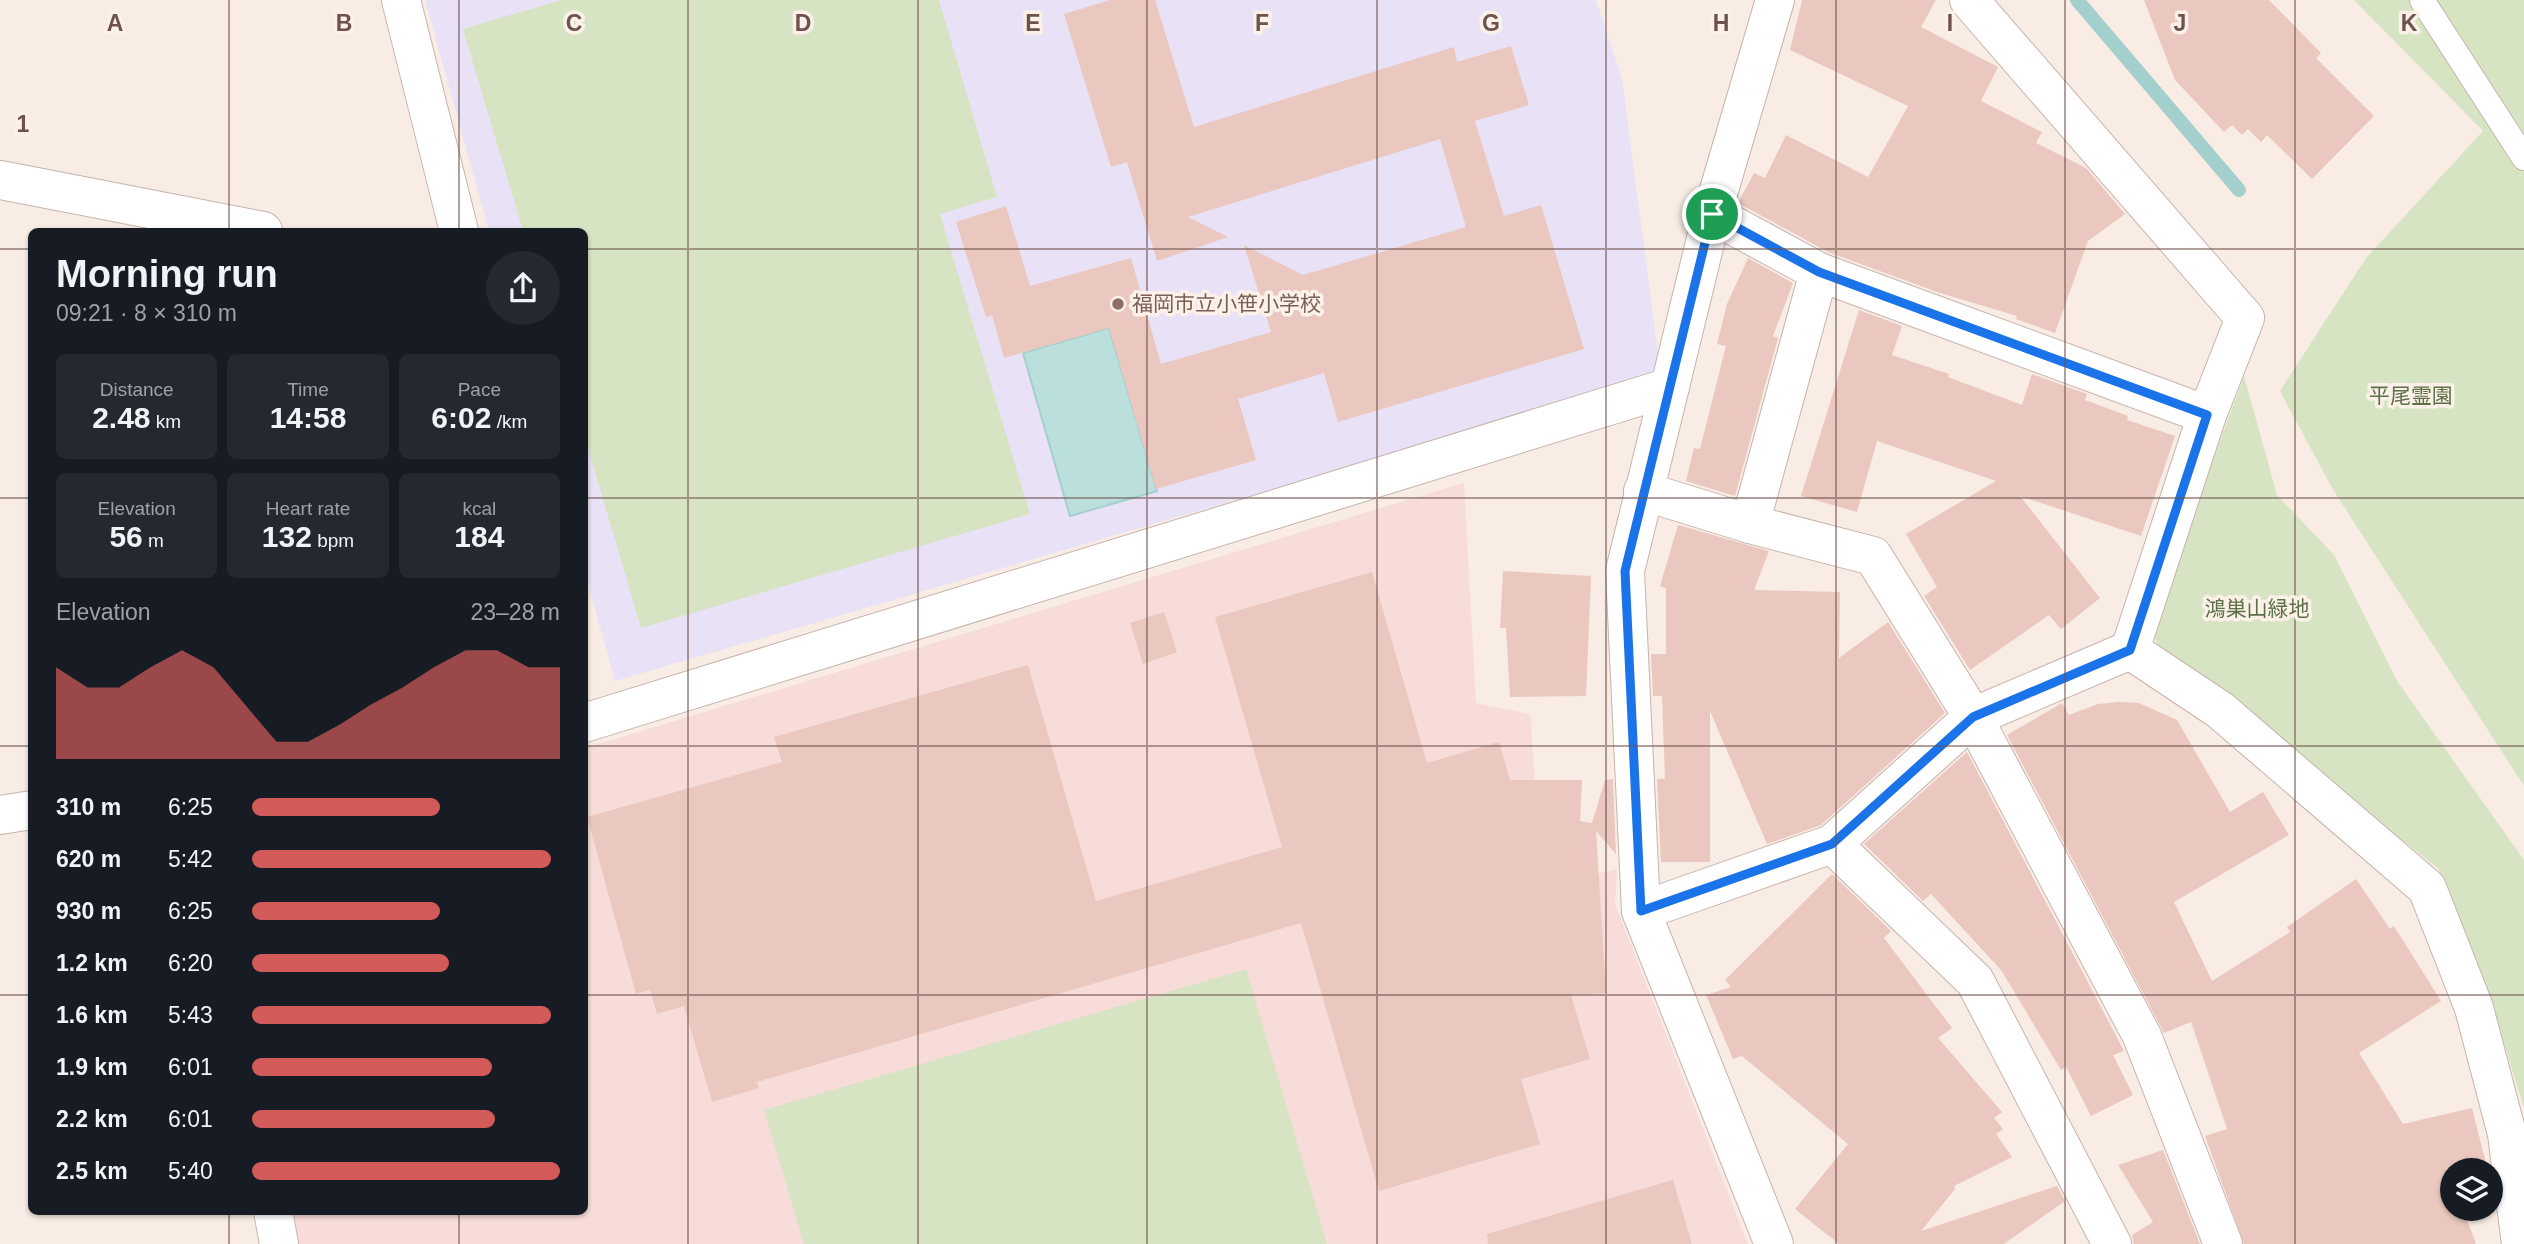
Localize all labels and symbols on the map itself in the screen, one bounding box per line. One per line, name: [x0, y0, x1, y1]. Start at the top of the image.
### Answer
text: A: [107, 10, 123, 36]
text: B: [336, 10, 352, 36]
text: C: [566, 10, 582, 36]
text: D: [795, 10, 811, 36]
text: E: [1025, 10, 1041, 36]
text: F: [1255, 10, 1269, 36]
text: G: [1482, 10, 1500, 36]
text: H: [1713, 10, 1729, 36]
text: I: [1947, 10, 1953, 36]
text: J: [2174, 10, 2186, 36]
text: K: [2401, 10, 2418, 36]
text: 1: [17, 111, 30, 137]
pin: [1682, 184, 1742, 244]
place label: 福岡市立小笹小学校: [1132, 292, 1321, 315]
marker: 福岡市立小笹小学校: [1110, 296, 1126, 312]
park label: 平尾霊園: [2369, 384, 2453, 407]
park label: 鴻巣山緑地: [2205, 597, 2310, 620]

